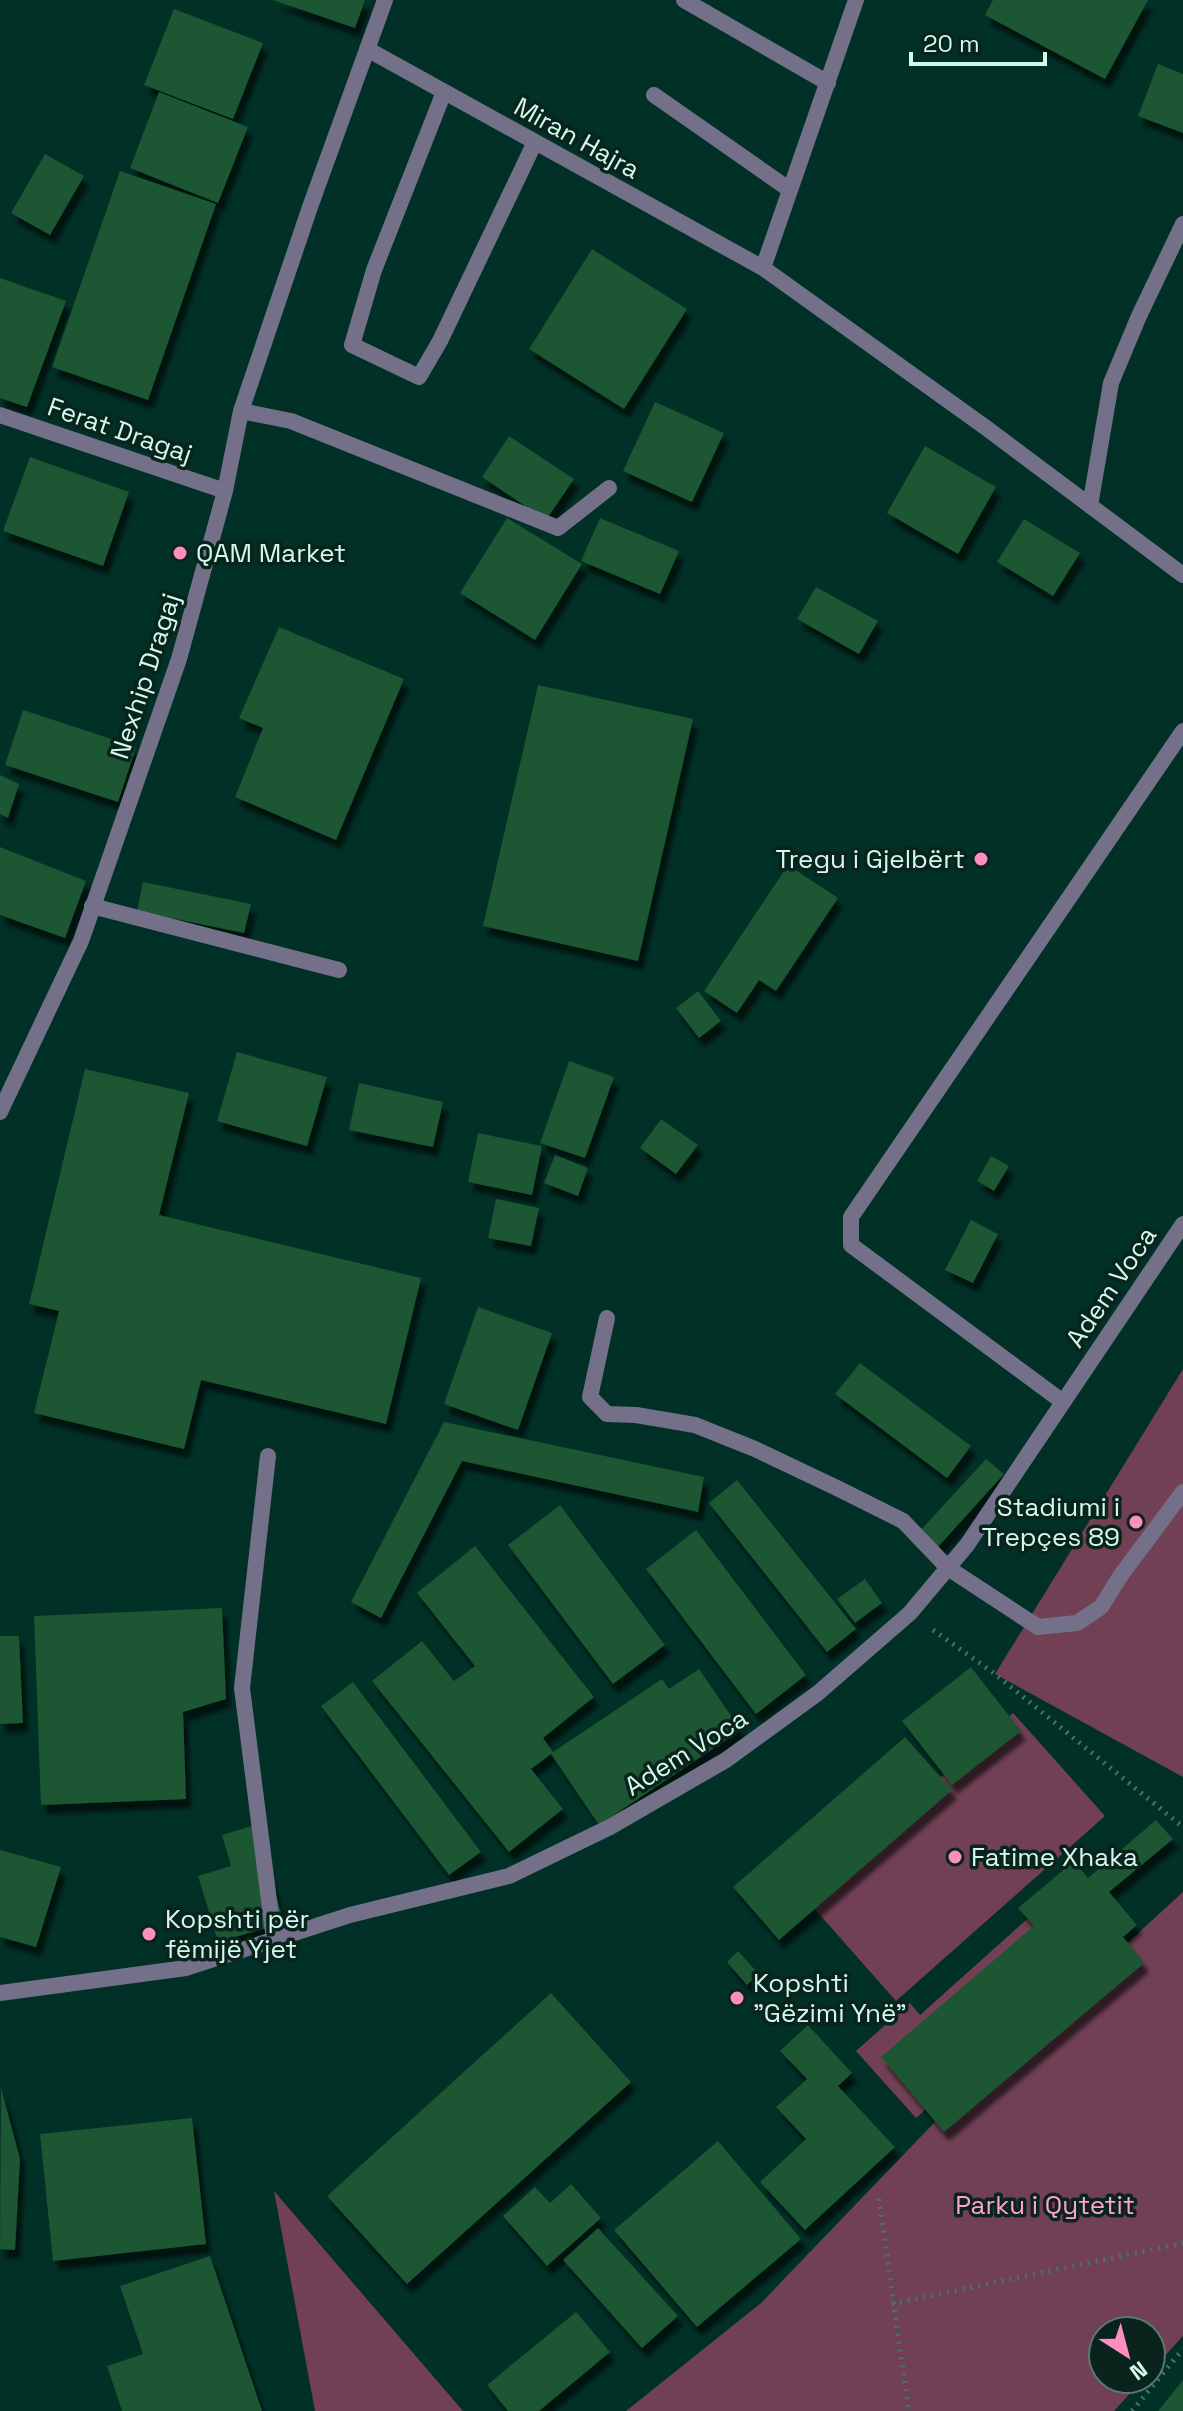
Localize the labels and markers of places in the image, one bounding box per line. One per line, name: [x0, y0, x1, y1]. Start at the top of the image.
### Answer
place label: QAM Market: [196, 536, 346, 570]
marker: QAM Market: [171, 544, 189, 562]
place label: Tregu i Gjelbërt: [775, 842, 965, 876]
marker: Tregu i Gjelbërt: [972, 850, 990, 868]
place label: Stadiumi i Trepçes 89: [982, 1490, 1120, 1554]
marker: Stadiumi i Trepçes 89: [1127, 1513, 1145, 1531]
place label: Fatime Xhaka: [971, 1840, 1138, 1874]
marker: Fatime Xhaka: [946, 1848, 964, 1866]
place label: Kopshti për fëmijë Yjet: [165, 1902, 309, 1966]
marker: Kopshti për fëmijë Yjet: [140, 1925, 158, 1943]
place label: Kopshti "Gëzimi Ynë": [753, 1966, 907, 2030]
marker: Kopshti "Gëzimi Ynë": [728, 1989, 746, 2007]

